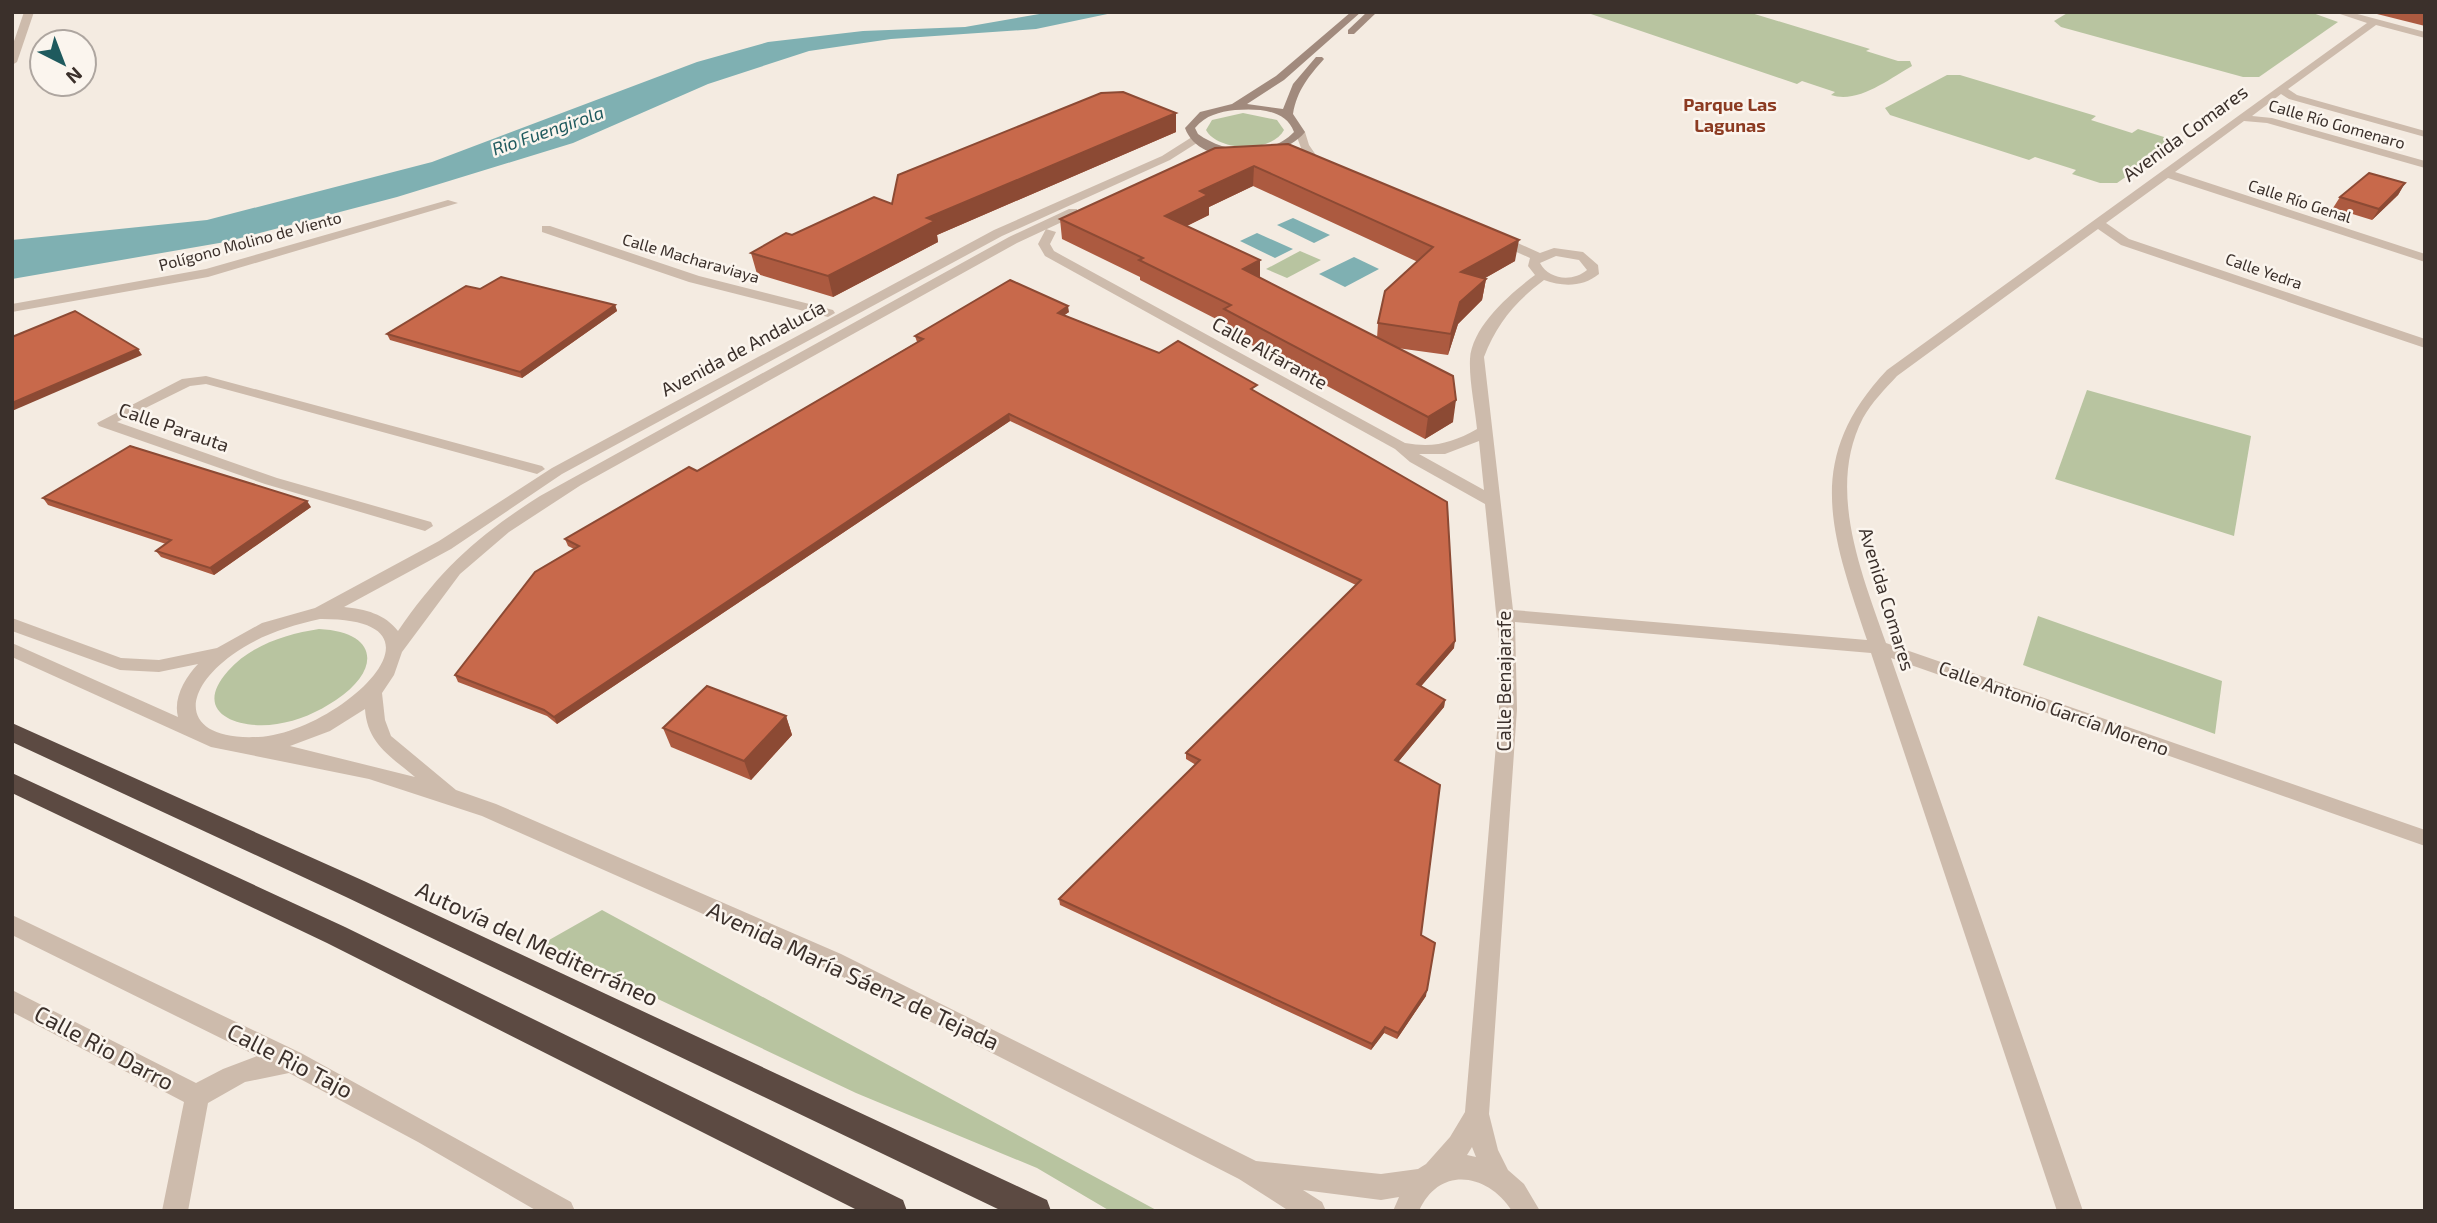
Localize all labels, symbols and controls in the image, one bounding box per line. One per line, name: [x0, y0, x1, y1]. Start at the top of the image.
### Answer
north arrow: [28, 28, 98, 98]
text: N: [62, 63, 88, 89]
street label: Avenida Comares: [2118, 80, 2252, 186]
district label: Parque Las Lagunas: [1683, 93, 1777, 136]
street label: Calle Río Gomenaro: [2267, 95, 2408, 152]
water label: Rio Fuengirola: [489, 101, 607, 159]
street label: Calle Río Genal: [2246, 175, 2354, 226]
street label: Polígono Molino de Viento: [156, 207, 343, 274]
street label: Calle Macharaviaya: [620, 229, 762, 286]
street label: Calle Yedra: [2223, 248, 2305, 293]
street label: Avenida de Andalucía: [657, 294, 829, 401]
street label: Calle Alfarante: [1209, 311, 1332, 394]
street label: Calle Parauta: [116, 397, 232, 456]
street label: Avenida Comares: [1855, 524, 1920, 673]
street label: Calle Benajarafe: [1492, 611, 1515, 751]
street label: Calle Antonio García Moreno: [1936, 655, 2173, 760]
street label: Autovía del Mediterráneo: [412, 875, 663, 1012]
street label: Avenida María Sáenz de Tejada: [703, 895, 1004, 1055]
street label: Calle Rio Darro: [30, 999, 179, 1096]
street label: Calle Rio Tajo: [223, 1017, 358, 1104]

